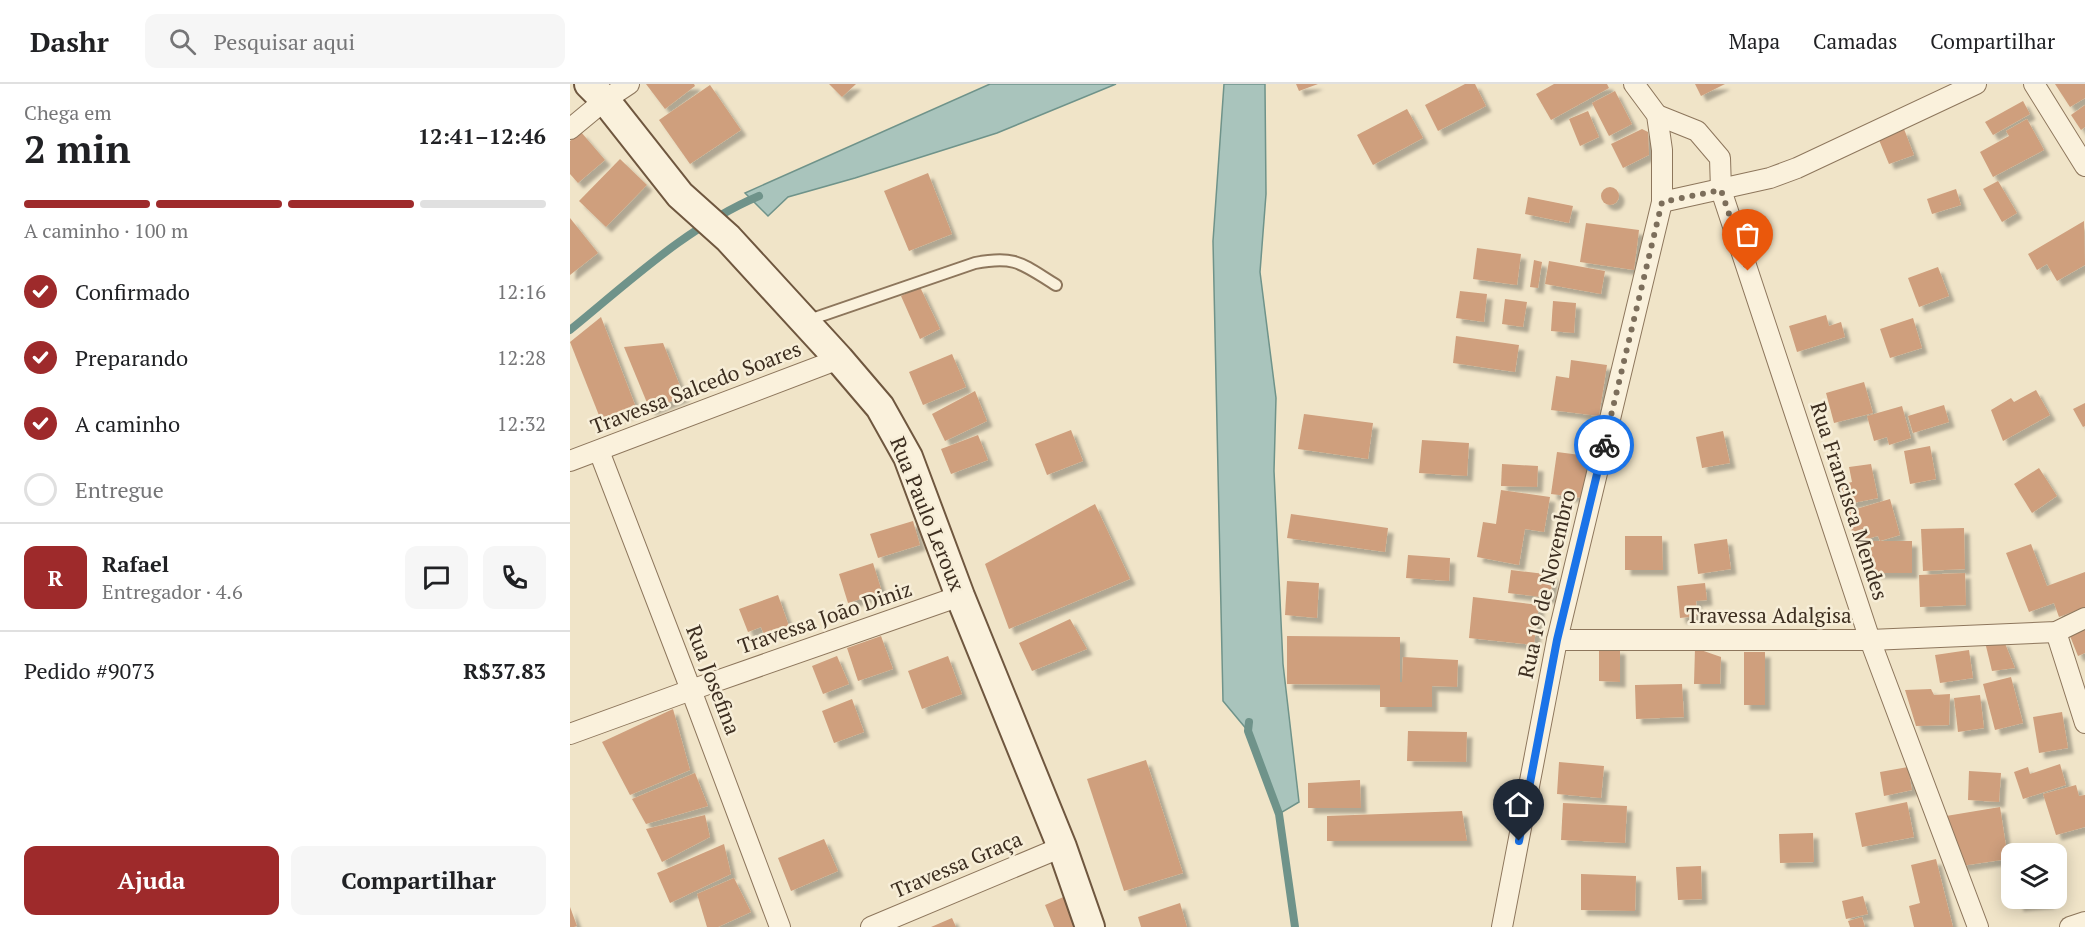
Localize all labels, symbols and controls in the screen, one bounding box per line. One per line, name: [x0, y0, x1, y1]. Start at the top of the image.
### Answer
search box: [145, 14, 565, 68]
text: Dashr: [30, 23, 109, 60]
icon: search: [166, 25, 199, 58]
text: Pesquisar aqui: [214, 27, 355, 56]
text: Mapa: [1729, 27, 1780, 55]
text: Camadas: [1813, 27, 1897, 55]
text: Compartilhar: [1930, 27, 2055, 55]
text: Chega em: [24, 99, 111, 126]
text: 12:41–12:46: [418, 121, 546, 150]
text: 2 min: [24, 122, 131, 174]
pin: [1722, 209, 1773, 271]
text: A caminho · 100 m: [24, 217, 188, 244]
icon: bag: [1731, 218, 1764, 251]
icon: check: [24, 275, 57, 308]
text: Confirmado: [75, 277, 190, 306]
text: 12:16: [497, 278, 546, 305]
street label: Travessa Salcedo Soares: [586, 334, 805, 440]
icon: check: [24, 341, 57, 374]
text: Preparando: [75, 343, 188, 372]
text: 12:28: [497, 344, 546, 371]
street label: Rua Francisca Mendes: [1805, 398, 1895, 603]
icon: check: [24, 407, 57, 440]
text: A caminho: [75, 409, 180, 438]
text: 12:32: [497, 410, 546, 437]
courier: [1574, 415, 1634, 475]
icon: bike: [1588, 429, 1621, 462]
street label: Rua Paulo Leroux: [884, 432, 972, 595]
text: Entregue: [75, 475, 164, 504]
street label: Rua 19 de Novembro: [1511, 487, 1581, 681]
button: chat: [405, 546, 468, 609]
button: phone: [483, 546, 546, 609]
text: Rafael: [102, 549, 169, 578]
text: R: [48, 563, 63, 592]
street label: Travessa João Diniz: [734, 574, 915, 660]
text: Entregador · 4.6: [102, 578, 243, 605]
street label: Travessa Adalgisa: [1686, 601, 1852, 629]
street label: Rua Josefina: [680, 621, 748, 739]
text: Pedido #9073: [24, 656, 155, 685]
text: R$37.83: [463, 656, 546, 685]
pin: [1493, 779, 1544, 841]
icon: home: [1502, 788, 1535, 821]
street label: Travessa Graça: [887, 824, 1027, 904]
map controls: [2001, 843, 2067, 909]
button: layers: [2001, 843, 2067, 909]
button: Ajuda: [24, 846, 279, 915]
button: Compartilhar: [291, 846, 546, 915]

